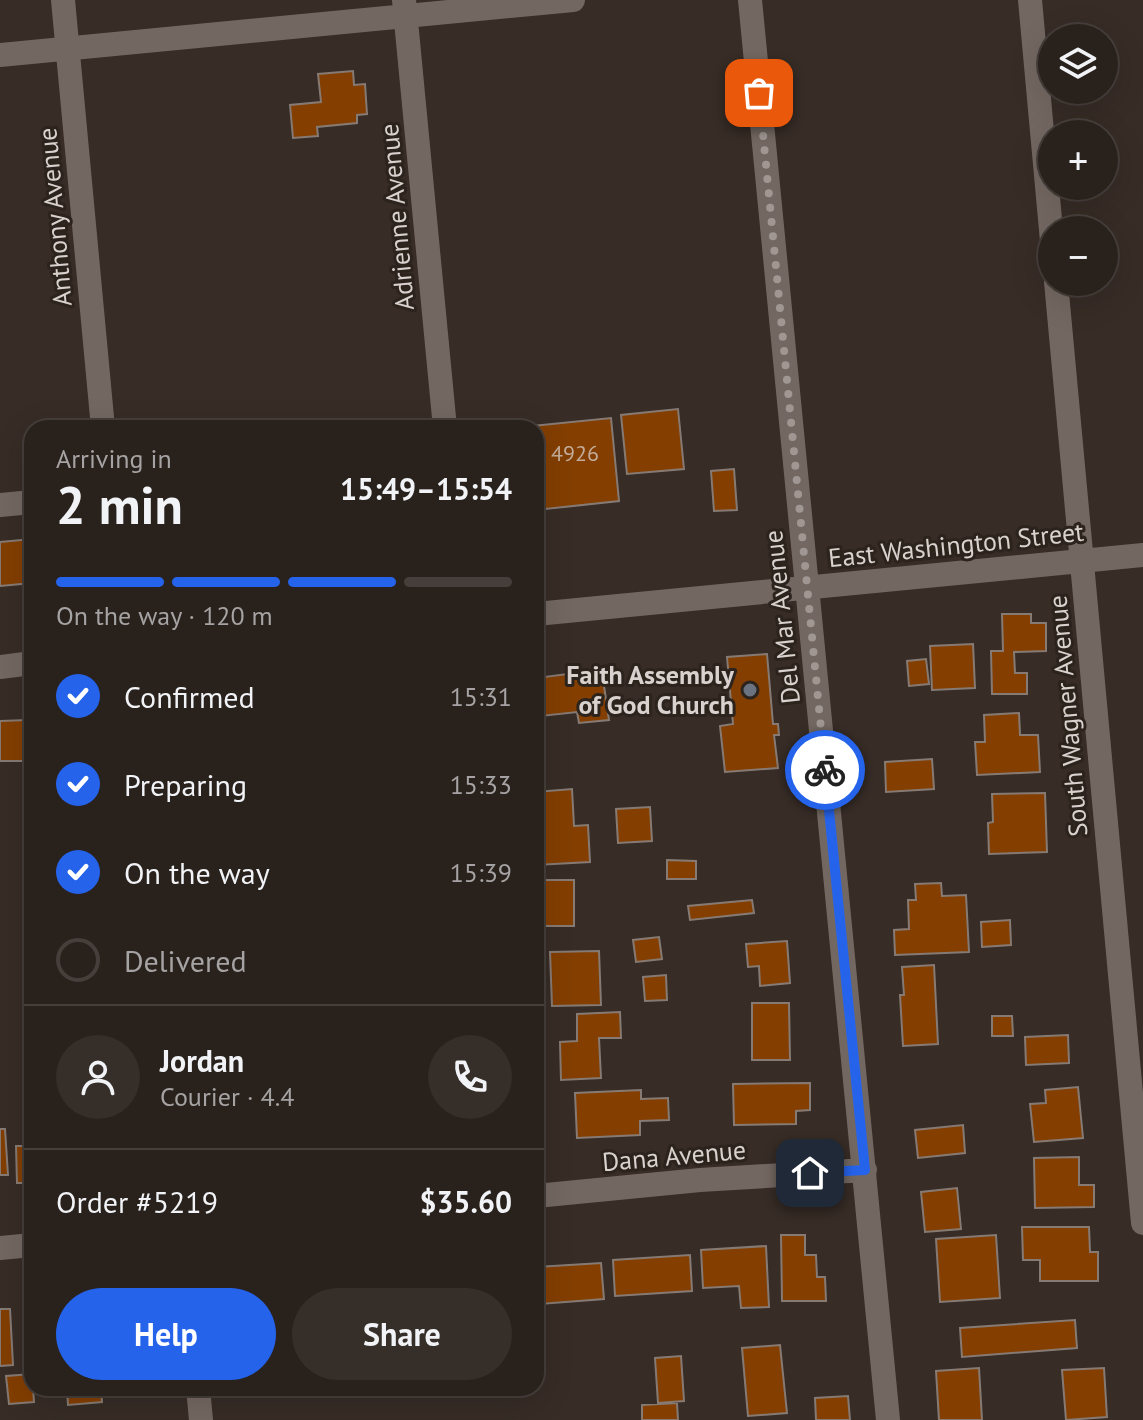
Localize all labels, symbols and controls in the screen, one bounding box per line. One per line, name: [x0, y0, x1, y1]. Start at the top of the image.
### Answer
map controls: [1038, 24, 1118, 296]
button: layers: [1038, 24, 1118, 104]
pin: [725, 59, 793, 127]
icon: bag: [737, 71, 781, 115]
button: +: [1038, 120, 1118, 200]
street label: Adrienne Avenue: [372, 122, 421, 312]
street label: Anthony Avenue: [30, 126, 79, 308]
button: −: [1038, 216, 1118, 296]
house number: 4926: [551, 439, 599, 467]
text: Arriving in: [56, 442, 172, 475]
text: 15:49–15:54: [340, 469, 512, 508]
text: 2 min: [56, 471, 183, 538]
street label: East Washington Street: [827, 515, 1086, 574]
street label: Del Mar Avenue: [756, 529, 807, 705]
street label: South Wagner Avenue: [1041, 594, 1094, 838]
text: On the way · 120 m: [56, 599, 273, 632]
place label: Faith Assembly of God Church: [566, 658, 735, 721]
icon: check: [56, 674, 100, 718]
text: Confirmed: [124, 677, 255, 716]
text: 15:31: [450, 680, 512, 713]
marker: Faith Assembly of God Church: [741, 681, 759, 699]
courier: [785, 730, 865, 810]
icon: bike: [803, 748, 847, 792]
icon: check: [56, 762, 100, 806]
text: Preparing: [124, 765, 247, 804]
text: 15:33: [450, 768, 512, 801]
icon: check: [56, 850, 100, 894]
text: On the way: [124, 853, 270, 892]
text: 15:39: [450, 856, 512, 889]
text: Delivered: [124, 941, 247, 980]
button: person: [56, 1035, 140, 1119]
button: phone: [428, 1035, 512, 1119]
text: Jordan: [160, 1041, 244, 1080]
text: Courier · 4.4: [160, 1080, 294, 1113]
street label: Dana Avenue: [601, 1133, 747, 1178]
pin: [776, 1139, 844, 1207]
icon: home: [788, 1151, 832, 1195]
text: Order #5219: [56, 1182, 218, 1221]
text: $35.60: [420, 1182, 512, 1221]
button: Help: [56, 1288, 276, 1380]
button: Share: [292, 1288, 512, 1380]

